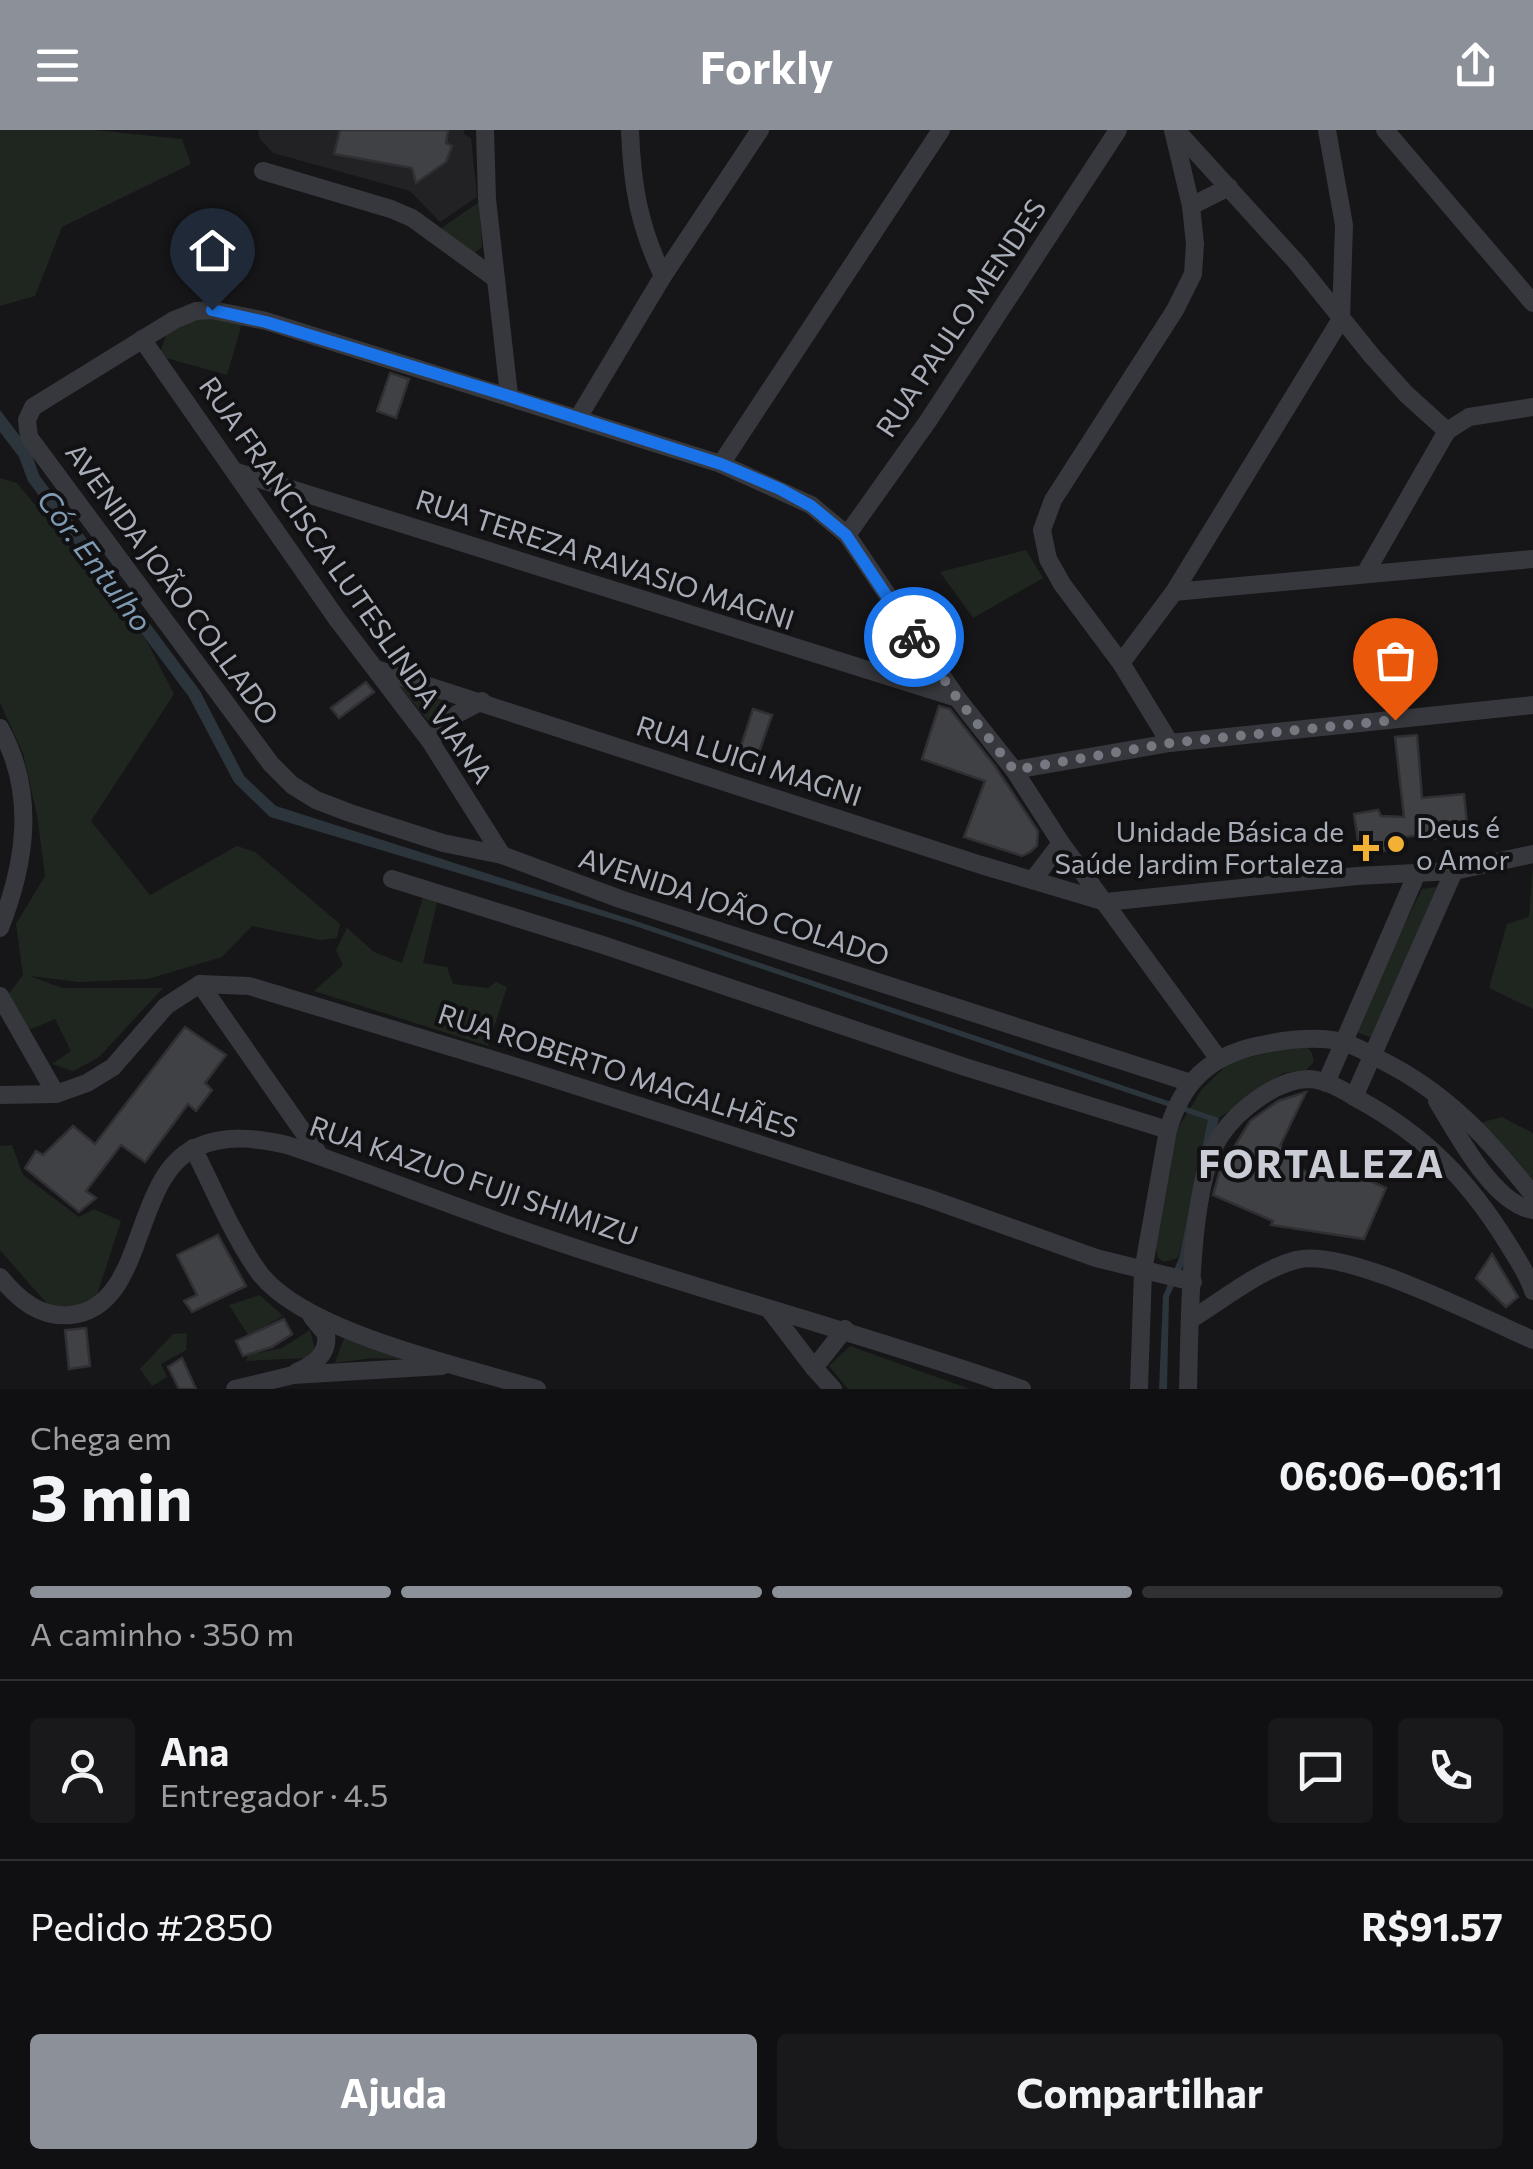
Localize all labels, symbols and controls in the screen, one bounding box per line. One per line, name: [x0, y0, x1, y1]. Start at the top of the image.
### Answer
icon: menu: [30, 38, 85, 93]
text: Forkly: [700, 38, 833, 93]
icon: share: [1448, 38, 1503, 93]
street label: RUA PAULO MENDES: [868, 192, 1052, 443]
pin: [170, 208, 255, 311]
icon: home: [185, 223, 240, 278]
street label: RUA FRANCISCA LUTESLINDA VIANA: [193, 370, 501, 789]
street label: AVENIDA JOÃO COLLADO: [59, 436, 287, 731]
water label: Cór. Entulho: [30, 481, 161, 638]
street label: RUA TEREZA RAVASIO MAGNI: [412, 482, 799, 636]
courier: [864, 587, 964, 687]
icon: bike: [887, 610, 942, 665]
pin: [1353, 618, 1438, 721]
icon: bag: [1368, 633, 1423, 688]
street label: RUA LUIGI MAGNI: [632, 708, 866, 813]
place label: Deus é o Amor: [1416, 810, 1510, 876]
place label: Unidade Básica de Saúde Jardim Fortaleza: [1054, 814, 1344, 880]
marker: Deus é o Amor: [1385, 833, 1407, 855]
marker: Unidade Básica de Saúde Jardim Fortaleza: [1353, 835, 1379, 861]
street label: AVENIDA JOÃO COLADO: [575, 840, 894, 972]
street label: RUA ROBERTO MAGALHÃES: [434, 996, 803, 1144]
street label: RUA KAZUO FUJI SHIMIZU: [306, 1108, 643, 1252]
district label: FORTALEZA: [1198, 1139, 1446, 1186]
text: Chega em: [30, 1417, 172, 1457]
text: 06:06–06:11: [1279, 1451, 1503, 1498]
text: 3 min: [30, 1455, 193, 1534]
text: A caminho · 350 m: [30, 1613, 294, 1653]
button: person: [30, 1718, 135, 1823]
button: chat: [1268, 1718, 1373, 1823]
button: phone: [1398, 1718, 1503, 1823]
text: Ana: [160, 1727, 229, 1774]
text: Entregador · 4.5: [160, 1774, 389, 1814]
text: Pedido #2850: [30, 1902, 274, 1949]
text: R$91.57: [1361, 1902, 1503, 1949]
button: Ajuda: [30, 2034, 757, 2149]
button: Compartilhar: [777, 2034, 1503, 2149]

